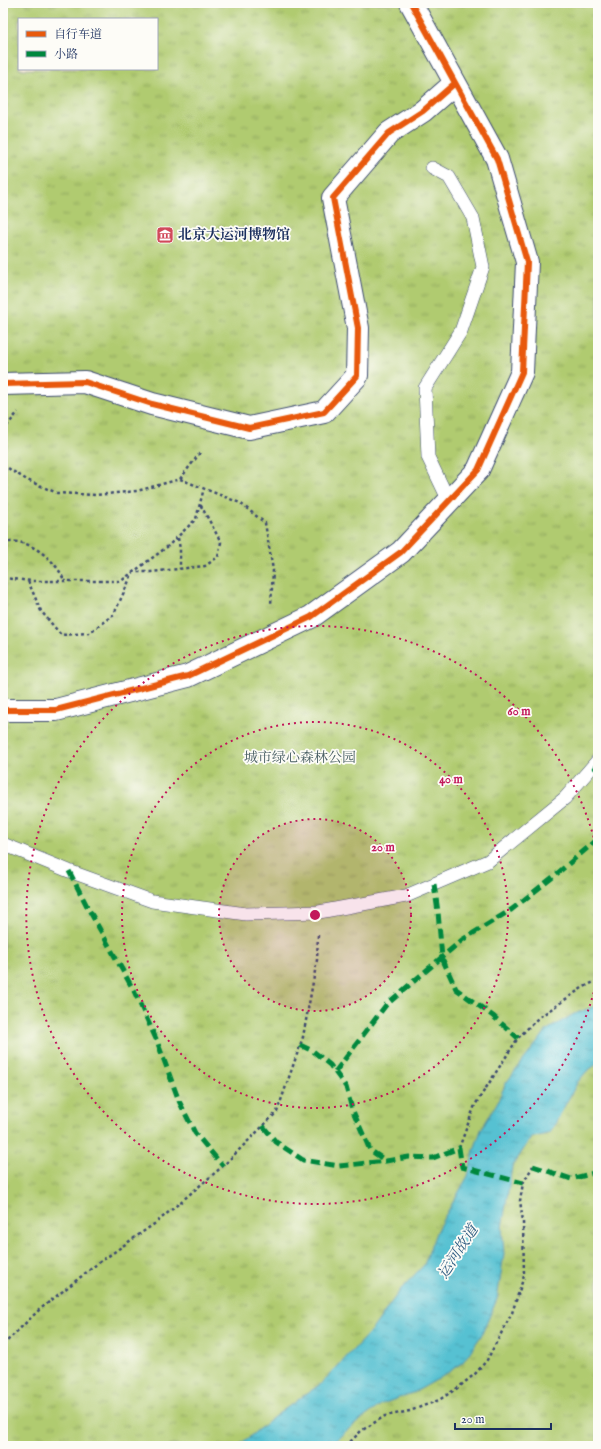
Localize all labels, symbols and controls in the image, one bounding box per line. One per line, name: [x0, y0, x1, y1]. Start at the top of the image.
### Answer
legend: [18, 18, 158, 70]
text: 自行车道: [54, 27, 102, 42]
text: 小路: [54, 47, 78, 62]
museum icon: 北京大运河博物馆: [155, 225, 175, 245]
place label: 北京大运河博物馆: [178, 226, 290, 244]
text: 60 m: [508, 704, 531, 719]
park label: 城市绿心森林公园: [244, 749, 356, 767]
text: 40 m: [439, 772, 464, 787]
text: 20 m: [371, 840, 395, 855]
centre of rings: [308, 908, 322, 922]
water label: 运河故道: [434, 1220, 483, 1282]
scale bar: [455, 1405, 551, 1431]
text: 20 m: [461, 1412, 484, 1427]

